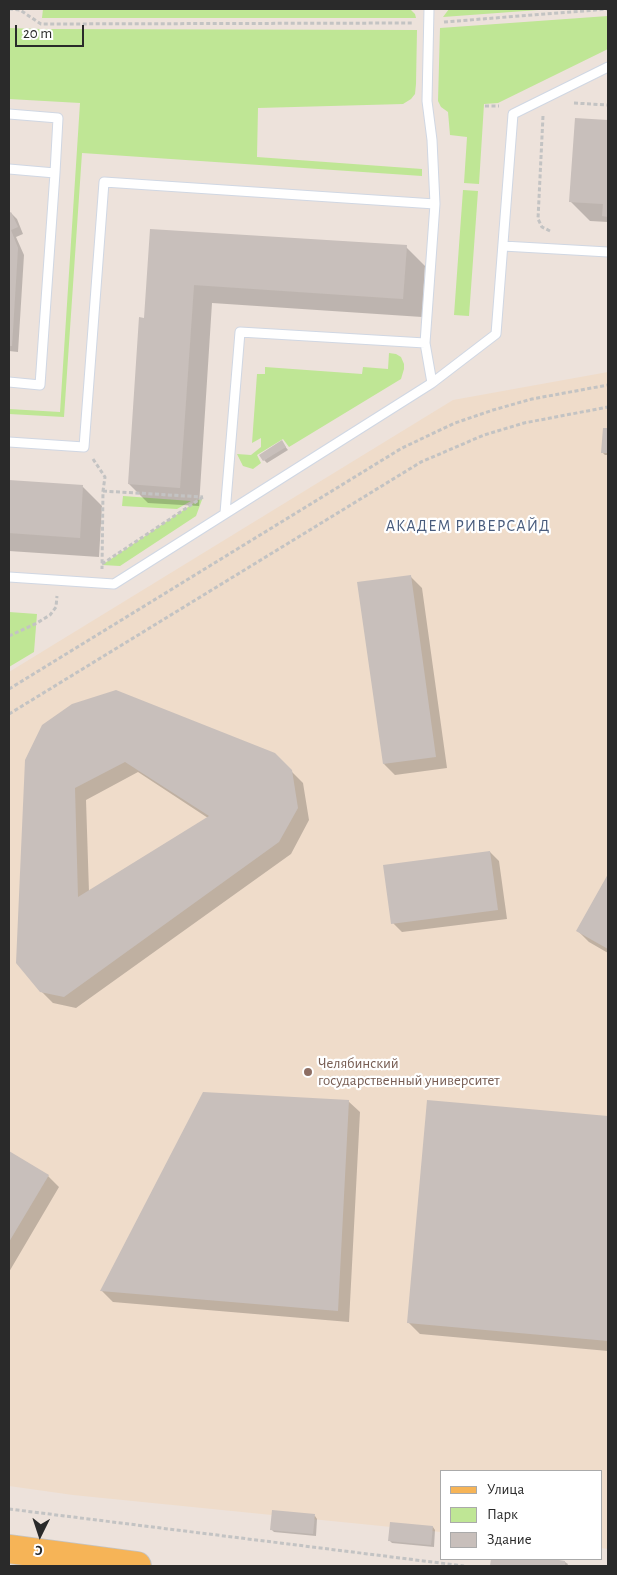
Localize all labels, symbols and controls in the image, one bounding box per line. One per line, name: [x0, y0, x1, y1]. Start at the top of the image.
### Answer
scale bar: [18, 15, 86, 47]
text: 20 m: [23, 26, 52, 41]
district label: АКАДЕМ РИВЕРСАЙД: [384, 516, 552, 536]
place label: Челябинский государственный университет: [318, 1054, 500, 1089]
marker: Челябинский государственный университет: [302, 1066, 314, 1078]
legend: [440, 1470, 602, 1560]
text: Улица: [487, 1482, 524, 1497]
text: Парк: [487, 1507, 518, 1522]
north arrow: [15, 1510, 65, 1560]
text: Здание: [487, 1532, 532, 1547]
text: С: [35, 1543, 43, 1557]

